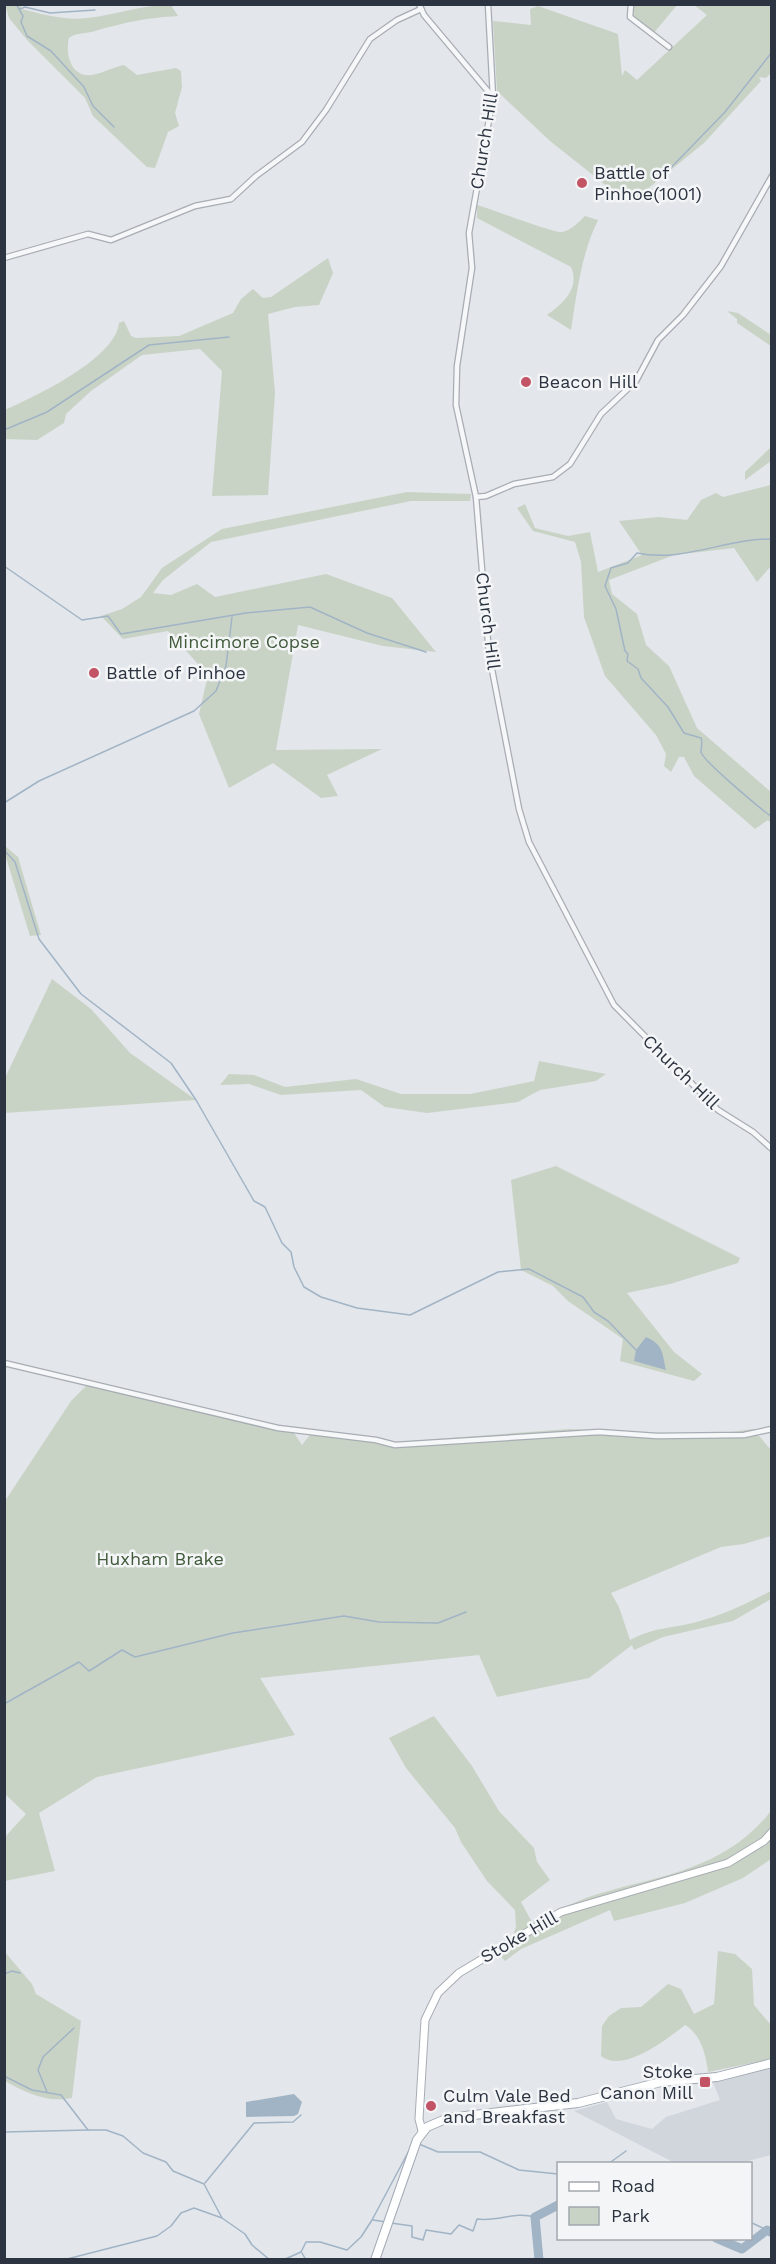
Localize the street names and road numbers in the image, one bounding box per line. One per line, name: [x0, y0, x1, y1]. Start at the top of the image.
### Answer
street label: Church Hill: [465, 90, 502, 191]
street label: Church Hill: [472, 571, 505, 671]
street label: Church Hill: [639, 1030, 724, 1114]
street label: Stoke Hill: [477, 1906, 561, 1967]

